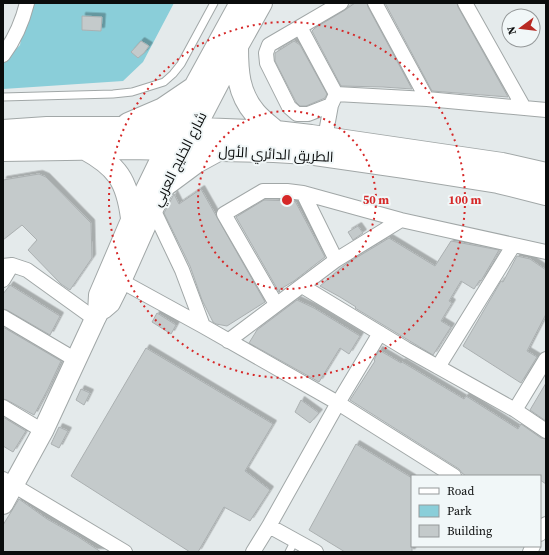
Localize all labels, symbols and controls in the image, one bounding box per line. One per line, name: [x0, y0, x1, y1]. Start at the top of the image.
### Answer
north arrow: [501, 8, 541, 48]
text: N: [504, 25, 520, 36]
street label: شارع الخليج العربي: [147, 108, 213, 211]
street label: الطريق الدائري الأول: [218, 141, 334, 169]
text: 50 m: [363, 192, 389, 208]
text: 100 m: [449, 192, 482, 208]
centre of rings: [280, 193, 294, 207]
legend: [411, 475, 541, 547]
text: Road: [447, 483, 474, 499]
text: Park: [447, 503, 472, 519]
text: Building: [447, 523, 492, 539]

